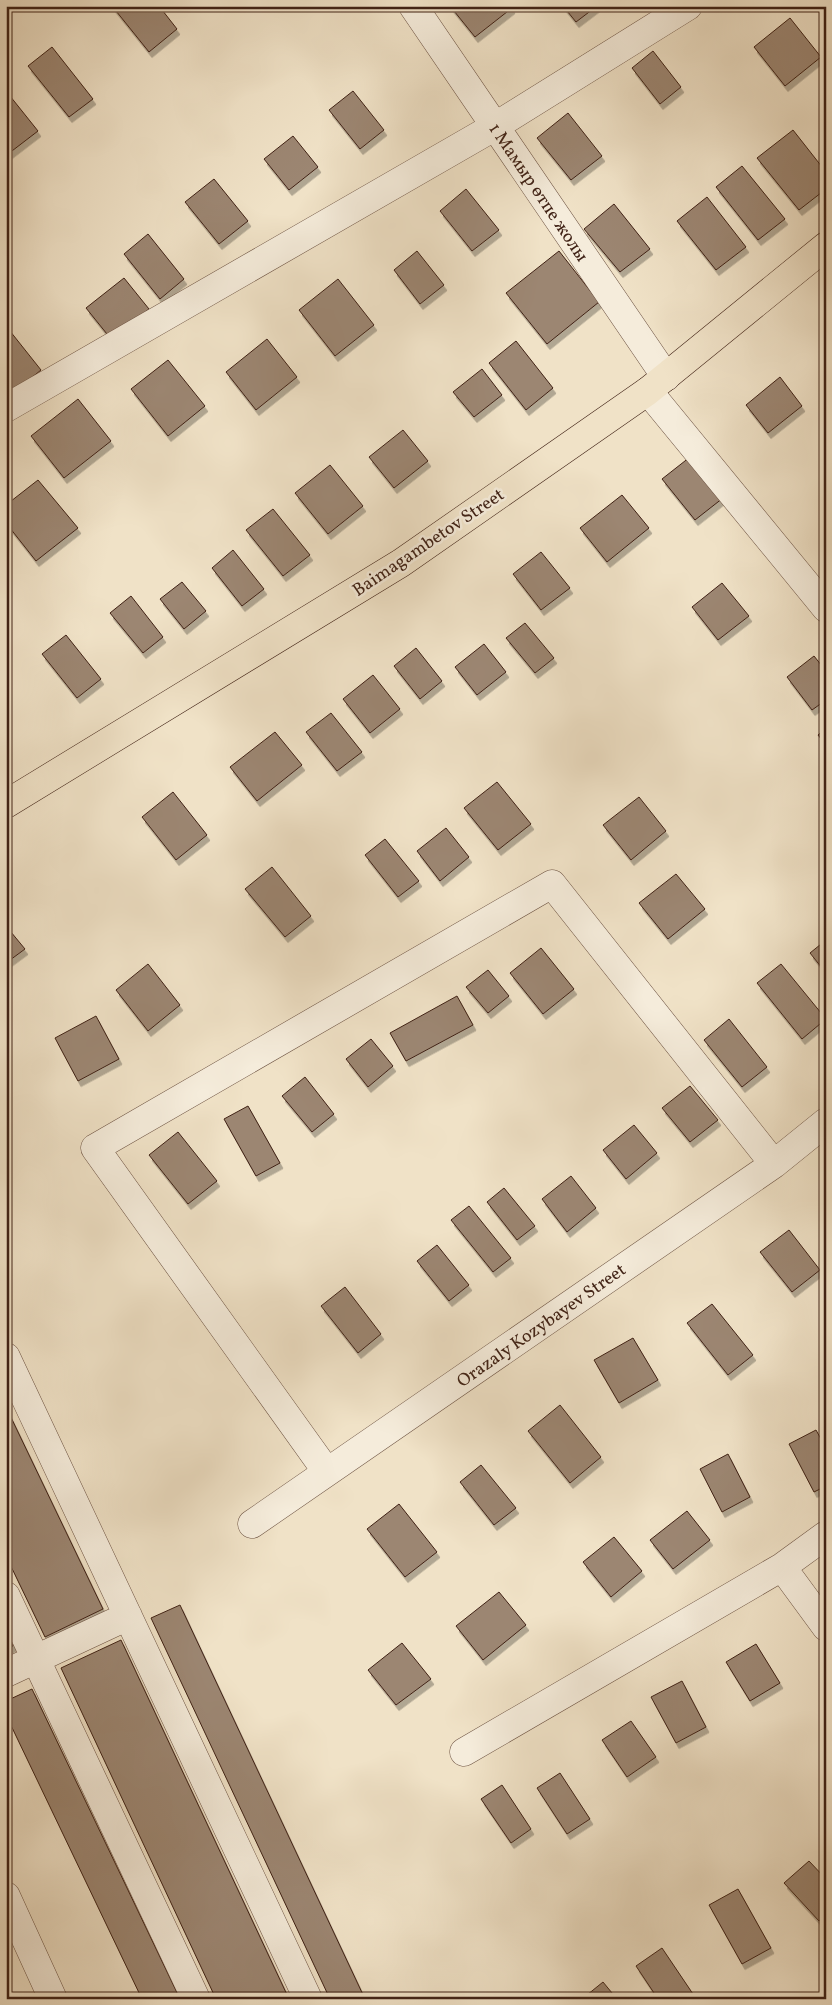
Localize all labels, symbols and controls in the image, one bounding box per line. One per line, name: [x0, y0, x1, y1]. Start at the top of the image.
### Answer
street label: 1 Мамыр өтпе жолы: [482, 118, 594, 267]
street label: Baimagambetov Street: [348, 483, 510, 603]
street label: Orazaly Kozybayev Street: [452, 1258, 632, 1394]

